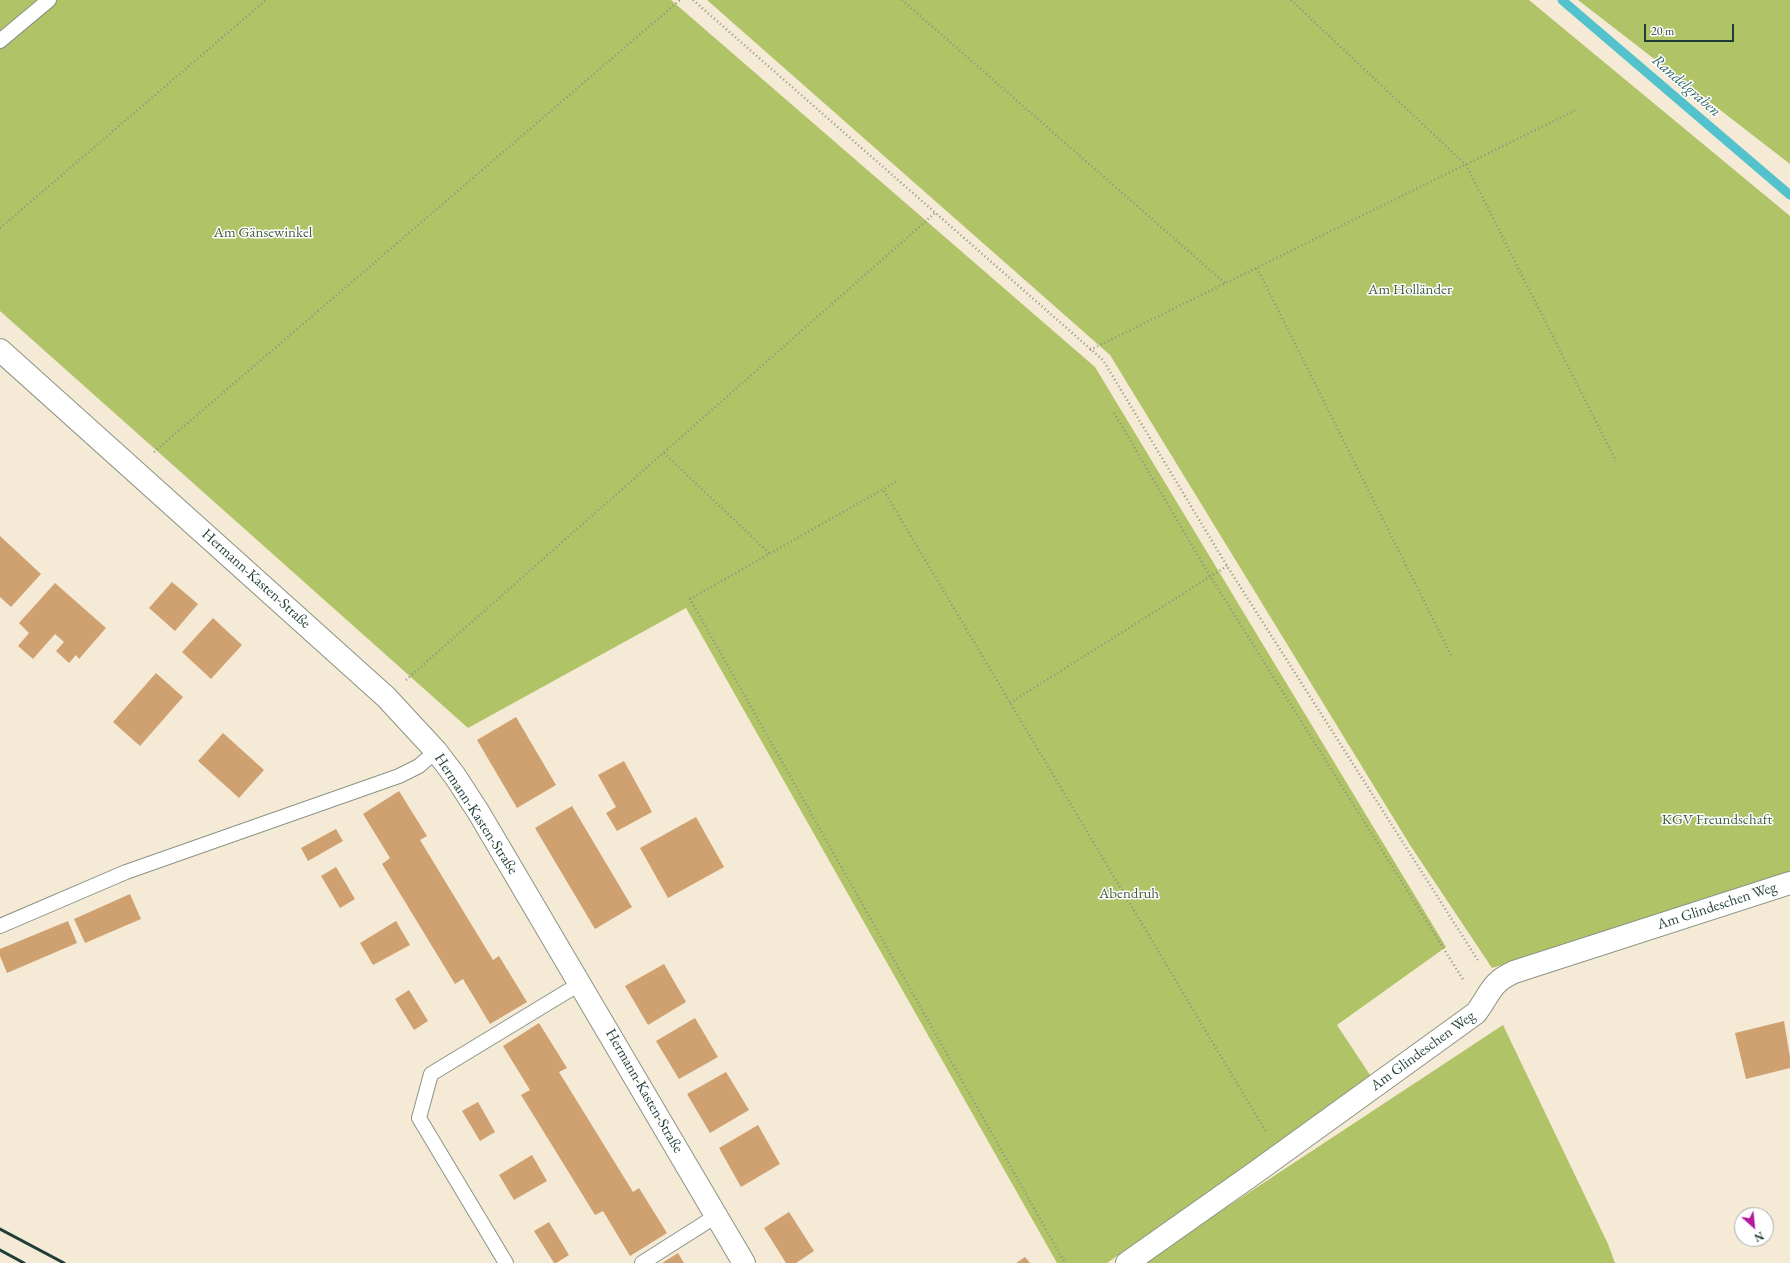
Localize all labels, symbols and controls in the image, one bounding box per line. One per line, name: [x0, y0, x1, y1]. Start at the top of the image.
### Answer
scale bar: [1646, 16, 1736, 42]
text: 20 m: [1651, 23, 1674, 39]
water label: Randelgraben: [1647, 51, 1725, 121]
park label: Am Gänsewinkel: [214, 224, 312, 242]
park label: Am Holländer: [1368, 281, 1452, 299]
street label: Hermann-Kasten-Straße: [198, 525, 314, 633]
street label: Hermann-Kasten-Straße: [430, 750, 522, 878]
park label: KGV Freundschaft: [1662, 811, 1772, 829]
street label: Am Glindeschen Weg: [1655, 878, 1779, 934]
park label: Abendruh: [1099, 885, 1159, 903]
street label: Am Glindeschen Weg: [1367, 1007, 1479, 1095]
street label: Hermann-Kasten-Straße: [601, 1026, 687, 1156]
north arrow: [1734, 1207, 1774, 1247]
text: N: [1752, 1229, 1766, 1245]

